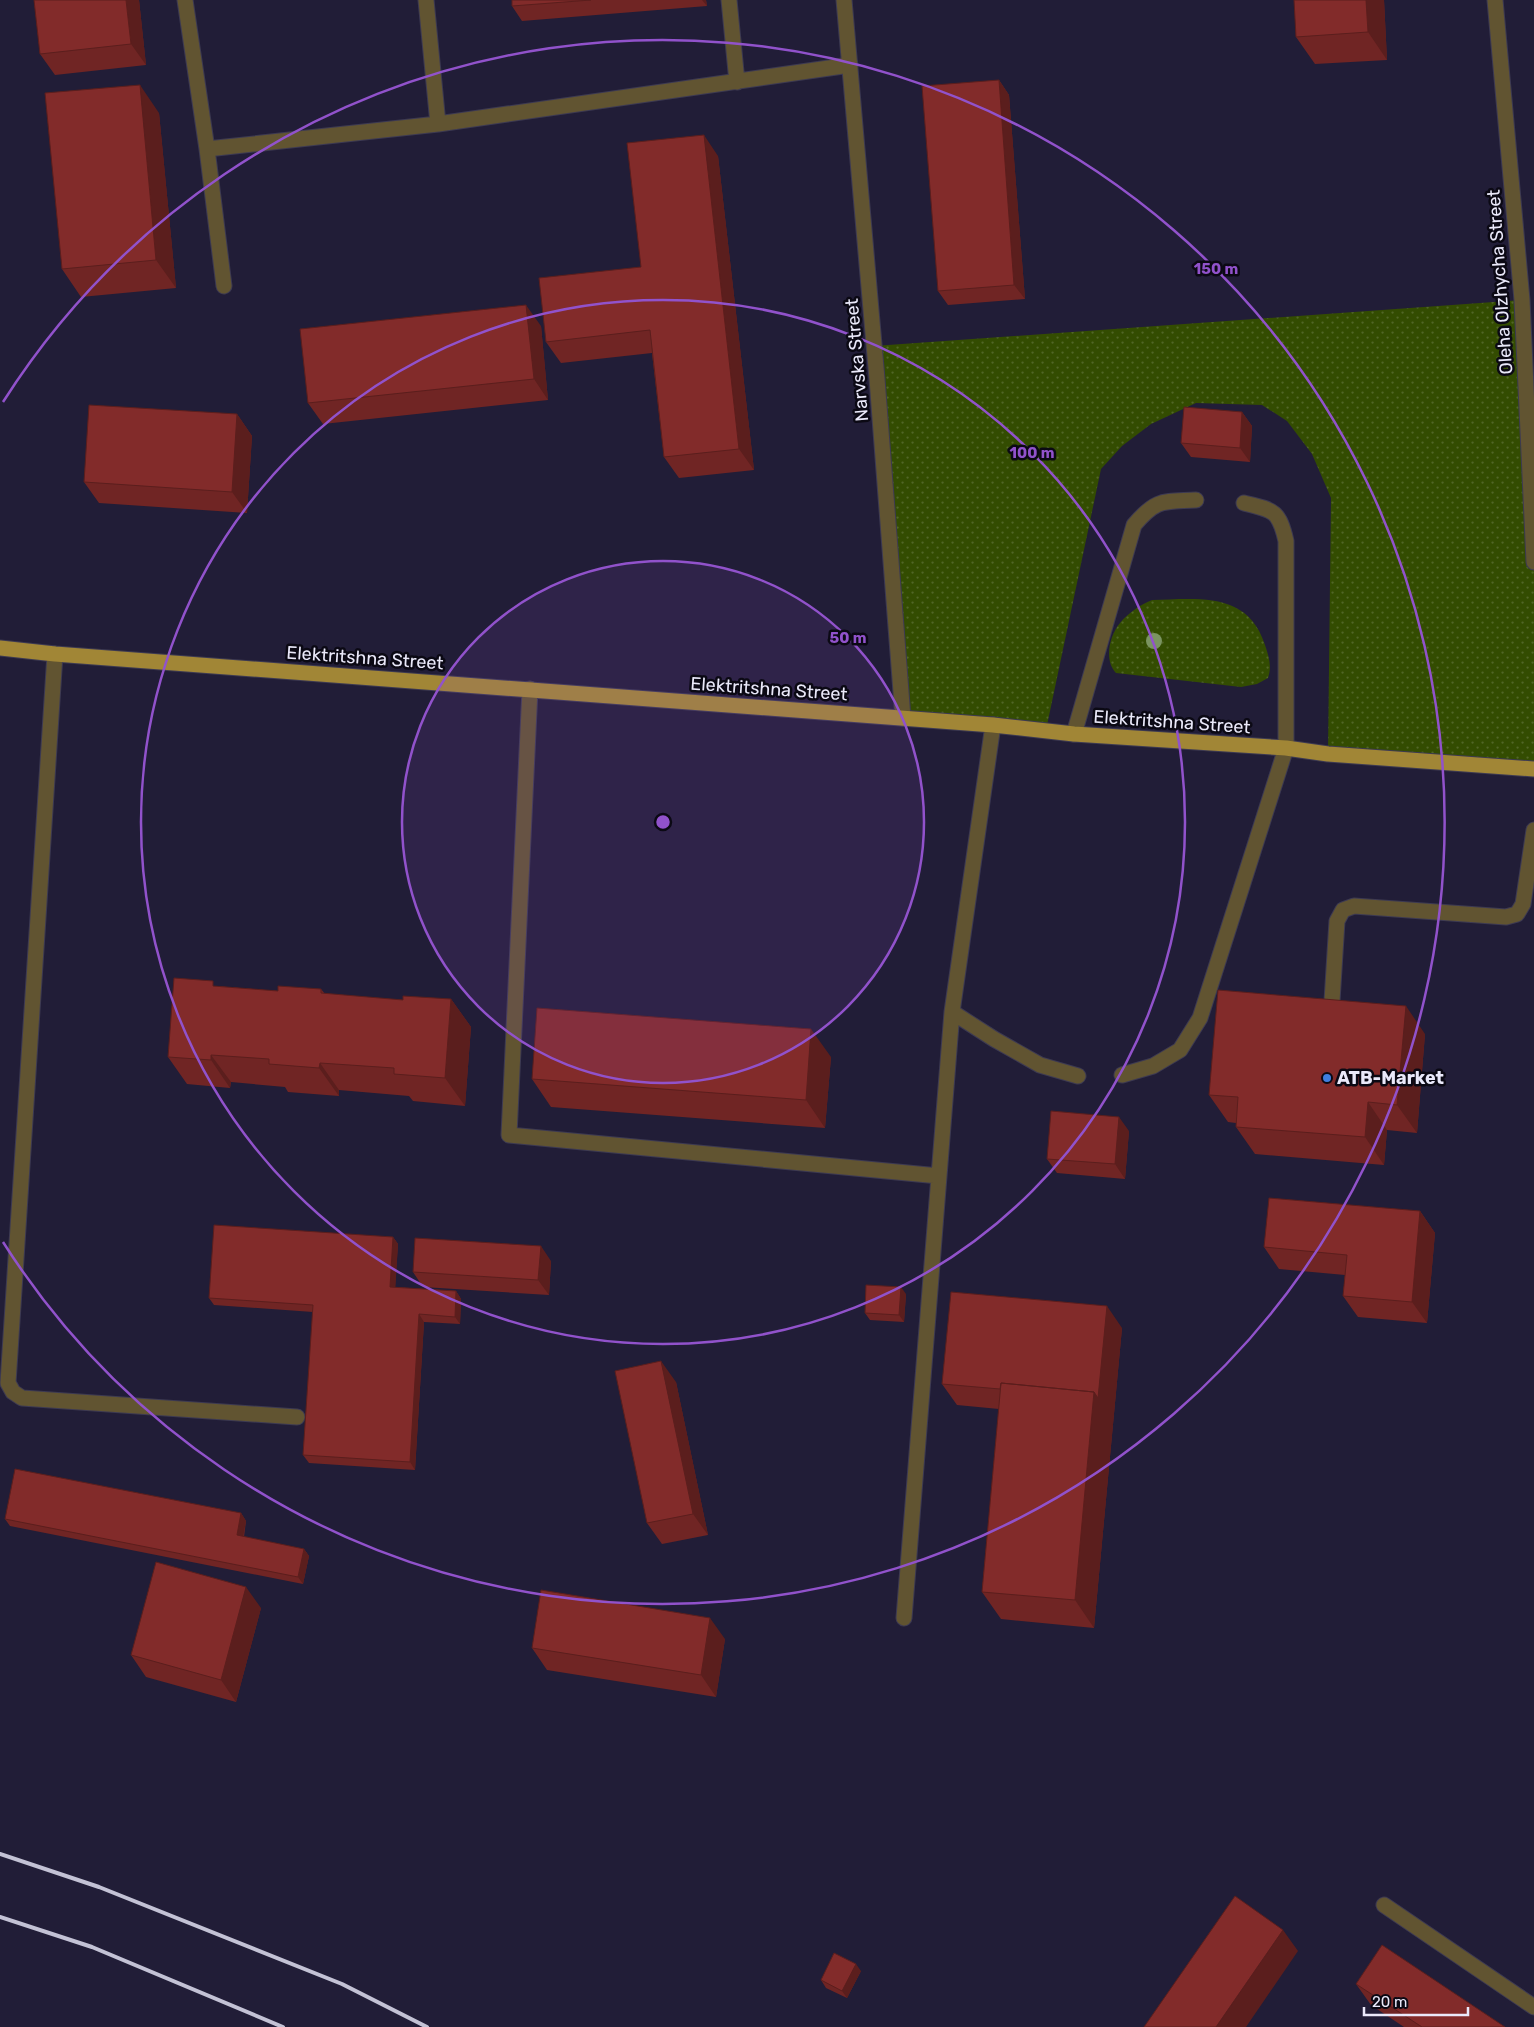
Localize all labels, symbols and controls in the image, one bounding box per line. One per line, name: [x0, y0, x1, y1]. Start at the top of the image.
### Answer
street label: Oleha Olzhycha Street: [1483, 189, 1517, 375]
text: 150 m: [1194, 260, 1238, 278]
street label: Narvska Street: [841, 297, 873, 423]
text: 100 m: [1010, 444, 1054, 462]
text: 50 m: [830, 629, 866, 647]
street label: Elektritshna Street: [286, 642, 444, 674]
street label: Elektritshna Street: [690, 673, 848, 705]
street label: Elektritshna Street: [1093, 706, 1251, 738]
centre of rings: [654, 813, 672, 831]
place label: ATB-Market: [1337, 1067, 1444, 1089]
marker: ATB-Market: [1321, 1072, 1333, 1084]
scale bar: [1364, 1984, 1468, 2016]
text: 20 m: [1372, 1993, 1407, 2011]

